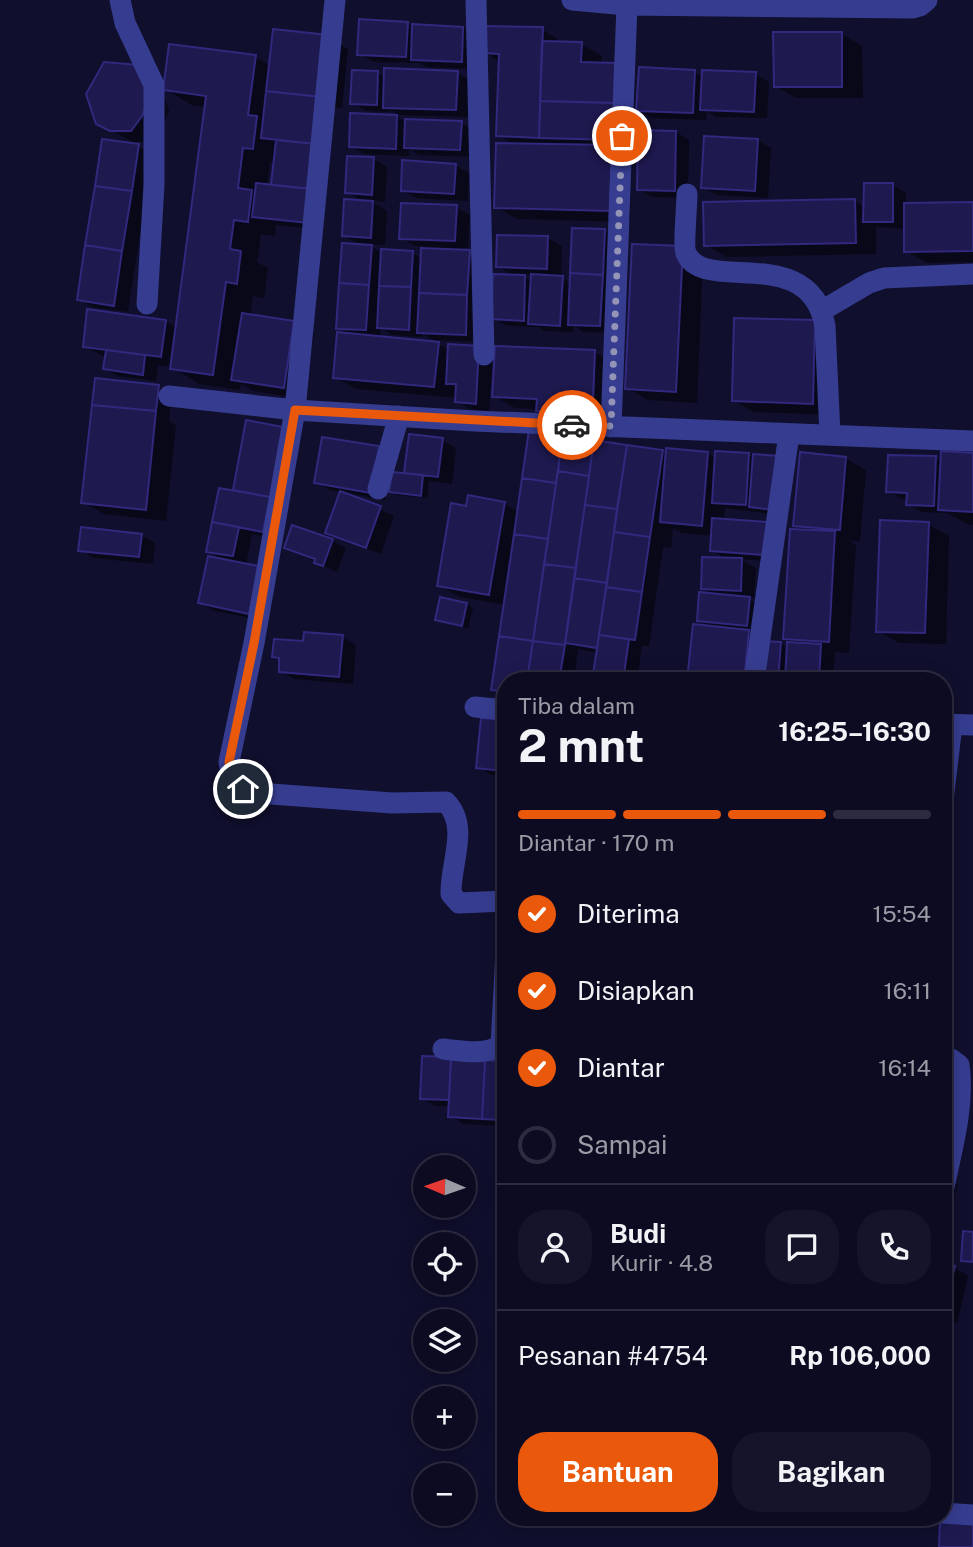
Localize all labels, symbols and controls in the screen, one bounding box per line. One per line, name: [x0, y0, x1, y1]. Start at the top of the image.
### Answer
pin: [592, 106, 652, 166]
icon: bag: [603, 117, 641, 155]
courier: [537, 390, 607, 460]
icon: car: [553, 406, 591, 444]
text: Tiba dalam: [518, 692, 635, 719]
text: 16:25–16:30: [778, 716, 931, 747]
text: 2 mnt: [518, 718, 644, 772]
pin: [213, 759, 273, 819]
icon: home: [224, 770, 262, 808]
text: Diantar · 170 m: [518, 829, 674, 856]
icon: check: [518, 895, 556, 933]
text: Diterima: [577, 898, 680, 929]
text: 15:54: [873, 900, 931, 927]
icon: check: [518, 972, 556, 1010]
text: Disiapkan: [577, 975, 695, 1006]
text: 16:11: [883, 977, 931, 1004]
icon: check: [518, 1049, 556, 1087]
text: Diantar: [577, 1052, 665, 1083]
text: 16:14: [878, 1054, 931, 1081]
text: Sampai: [577, 1129, 667, 1160]
north arrow: [413, 1155, 476, 1218]
map controls: [413, 1155, 476, 1526]
button: person: [518, 1210, 592, 1284]
button: chat: [765, 1210, 839, 1284]
button: phone: [857, 1210, 931, 1284]
text: Budi: [610, 1218, 666, 1249]
button: locate: [413, 1232, 476, 1295]
text: Kurir · 4.8: [610, 1249, 713, 1276]
button: layers: [413, 1309, 476, 1372]
text: Pesanan #4754: [518, 1340, 708, 1371]
text: Rp 106,000: [789, 1340, 931, 1371]
button: +: [413, 1386, 476, 1449]
button: Bantuan: [518, 1432, 718, 1512]
button: Bagikan: [732, 1432, 931, 1512]
button: −: [413, 1463, 476, 1526]

